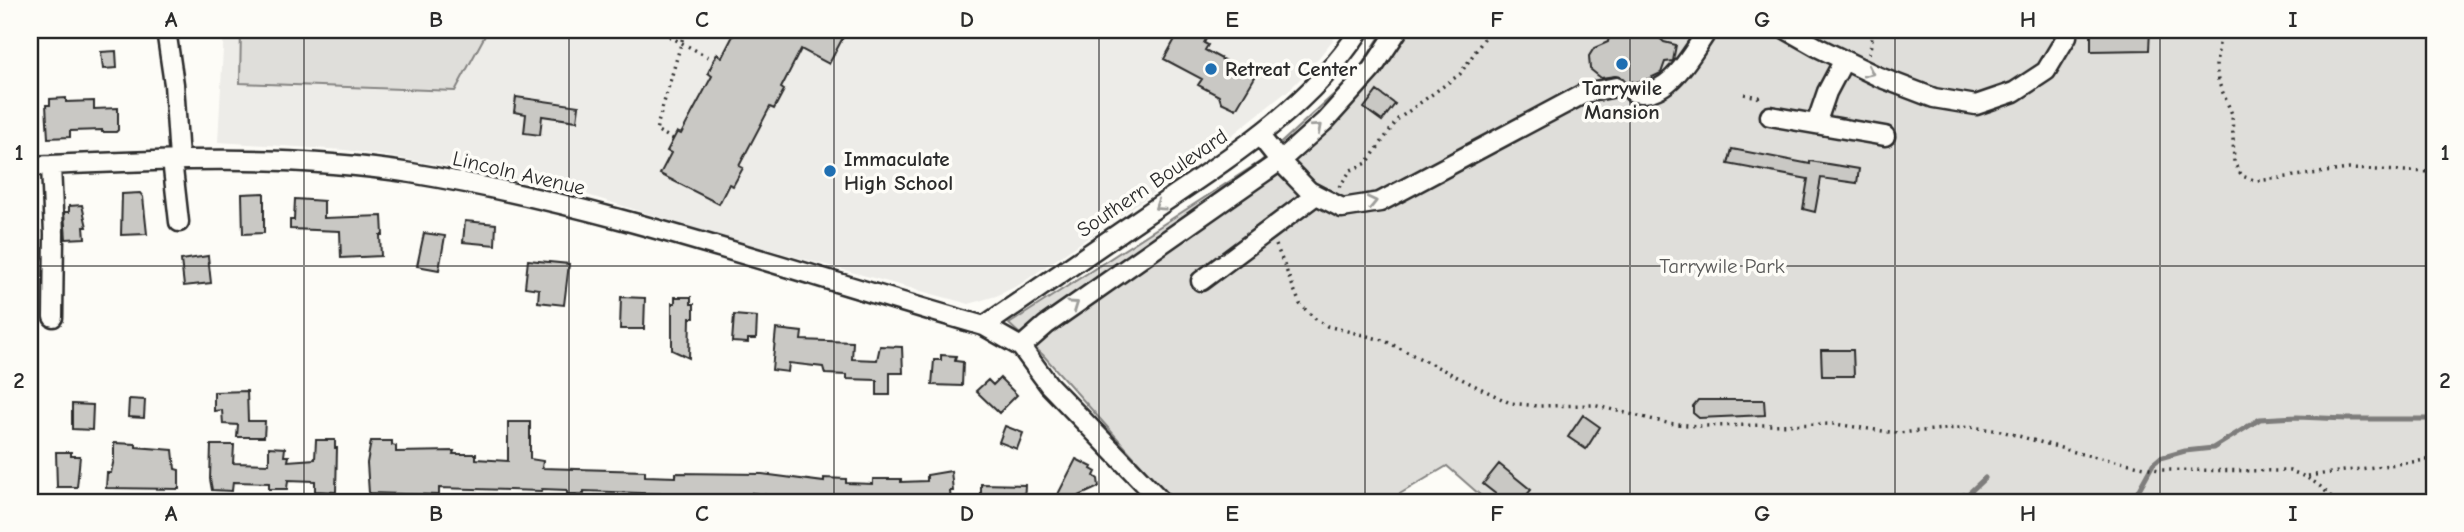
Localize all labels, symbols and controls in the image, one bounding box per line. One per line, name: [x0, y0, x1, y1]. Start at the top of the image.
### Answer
text: A: [165, 6, 178, 33]
text: B: [429, 6, 443, 33]
text: C: [695, 6, 709, 33]
text: D: [960, 6, 974, 33]
text: E: [1225, 6, 1239, 33]
text: F: [1490, 6, 1504, 33]
text: G: [1754, 6, 1770, 33]
text: H: [2020, 6, 2036, 33]
text: I: [2288, 6, 2298, 33]
marker: Tarrywile Mansion: [1614, 56, 1630, 72]
place label: Retreat Center: [1225, 57, 1358, 81]
marker: Retreat Center: [1203, 61, 1219, 77]
one-way arrow: [1862, 64, 1874, 78]
place label: Tarrywile Mansion: [1582, 76, 1662, 124]
street label: Southern Boulevard: [1072, 124, 1232, 242]
one-way arrow: [1309, 124, 1322, 136]
text: 1: [14, 139, 24, 166]
text: 1: [2440, 139, 2450, 166]
street label: Lincoln Avenue: [450, 146, 588, 200]
place label: Immaculate High School: [844, 147, 953, 195]
marker: Immaculate High School: [822, 163, 838, 179]
one-way arrow: [1366, 196, 1378, 211]
one-way arrow: [1154, 198, 1167, 210]
park label: Tarrywile Park: [1659, 254, 1785, 278]
one-way arrow: [1066, 301, 1079, 313]
text: 2: [13, 367, 25, 394]
text: 2: [2439, 367, 2451, 394]
text: A: [165, 500, 178, 527]
text: B: [429, 500, 443, 527]
text: C: [695, 500, 709, 527]
text: D: [960, 500, 974, 527]
text: E: [1225, 500, 1239, 527]
text: F: [1490, 500, 1504, 527]
text: G: [1754, 500, 1770, 527]
text: H: [2020, 500, 2036, 527]
text: I: [2288, 500, 2298, 527]

